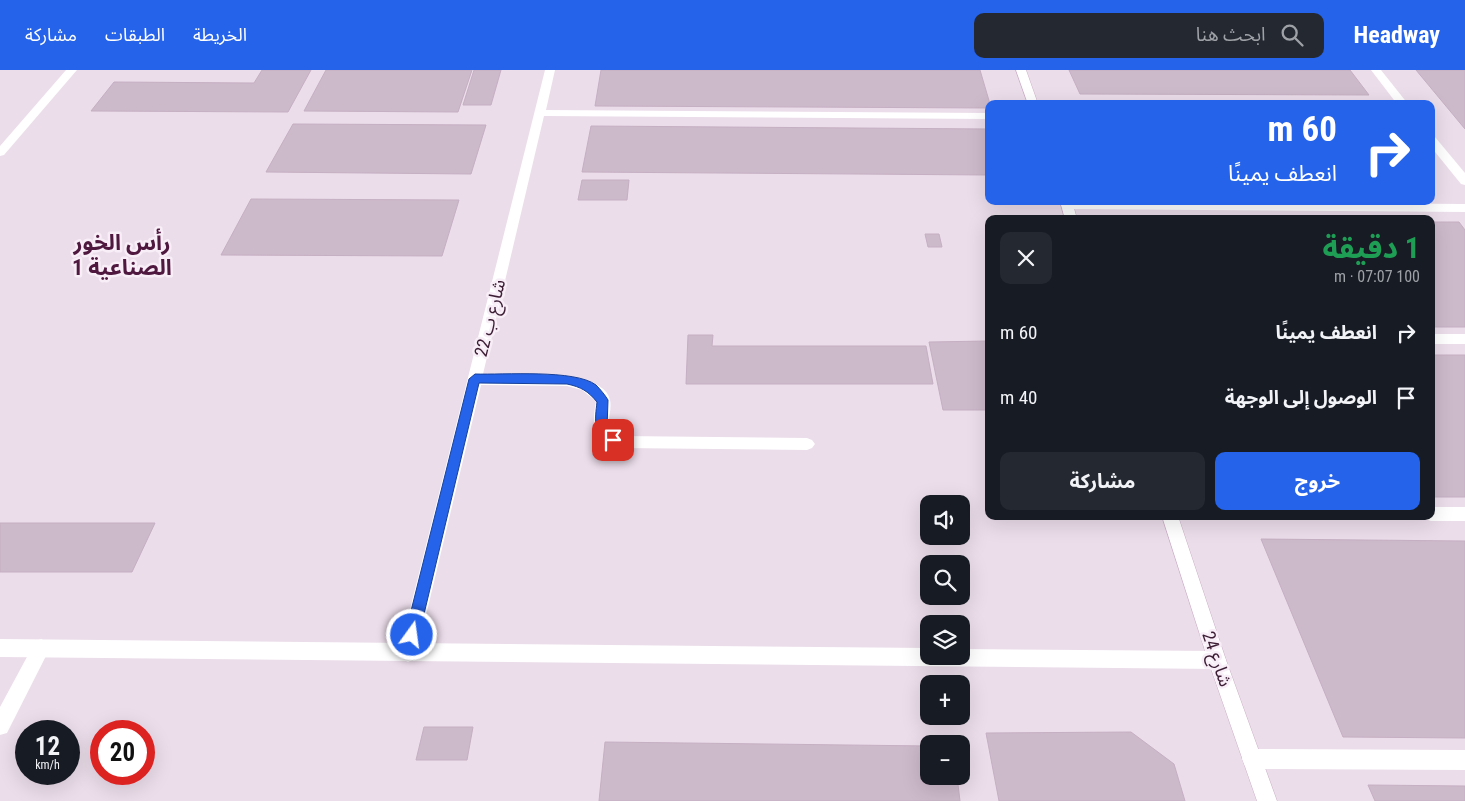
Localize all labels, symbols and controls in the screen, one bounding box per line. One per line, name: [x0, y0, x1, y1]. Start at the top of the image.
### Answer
search box: [974, 13, 1324, 58]
icon: search: [1278, 21, 1306, 49]
text: Headway: [1354, 21, 1440, 49]
text: ابحث هنا: [1196, 23, 1266, 46]
text: مشاركة: [25, 24, 77, 45]
text: الطبقات: [105, 24, 165, 45]
text: الخريطة: [193, 24, 247, 45]
text: 60 m: [1268, 109, 1337, 150]
icon: right: [1355, 120, 1420, 185]
text: انعطف يمينًا: [1228, 161, 1337, 186]
district label: رأس الخور الصناعية 1: [72, 228, 172, 280]
text: 1 دقيقة: [1322, 230, 1420, 265]
button: close: [1000, 232, 1052, 284]
text: 100 m · 07:07: [1334, 267, 1420, 286]
street label: شارع ب 22: [470, 277, 513, 360]
icon: right: [1392, 319, 1420, 347]
text: 60 m: [1000, 321, 1037, 344]
text: انعطف يمينًا: [1275, 321, 1377, 344]
icon: arrive: [1392, 384, 1420, 412]
text: 40 m: [1000, 386, 1037, 409]
text: الوصول إلى الوجهة: [1225, 386, 1377, 409]
pin: [592, 419, 634, 461]
icon: arrive: [599, 426, 627, 454]
button: مشاركة: [1000, 452, 1205, 510]
button: خروج: [1215, 452, 1420, 510]
map controls: [920, 495, 970, 785]
button: sound: [920, 495, 970, 545]
button: search: [920, 555, 970, 605]
position arrow: [385, 608, 437, 660]
button: layers: [920, 615, 970, 665]
street label: شارع 24: [1194, 628, 1237, 691]
button: +: [920, 675, 970, 725]
speed limit sign: 20: [90, 720, 155, 785]
text: 12: [35, 732, 60, 761]
button: −: [920, 735, 970, 785]
text: km/h: [35, 758, 60, 772]

